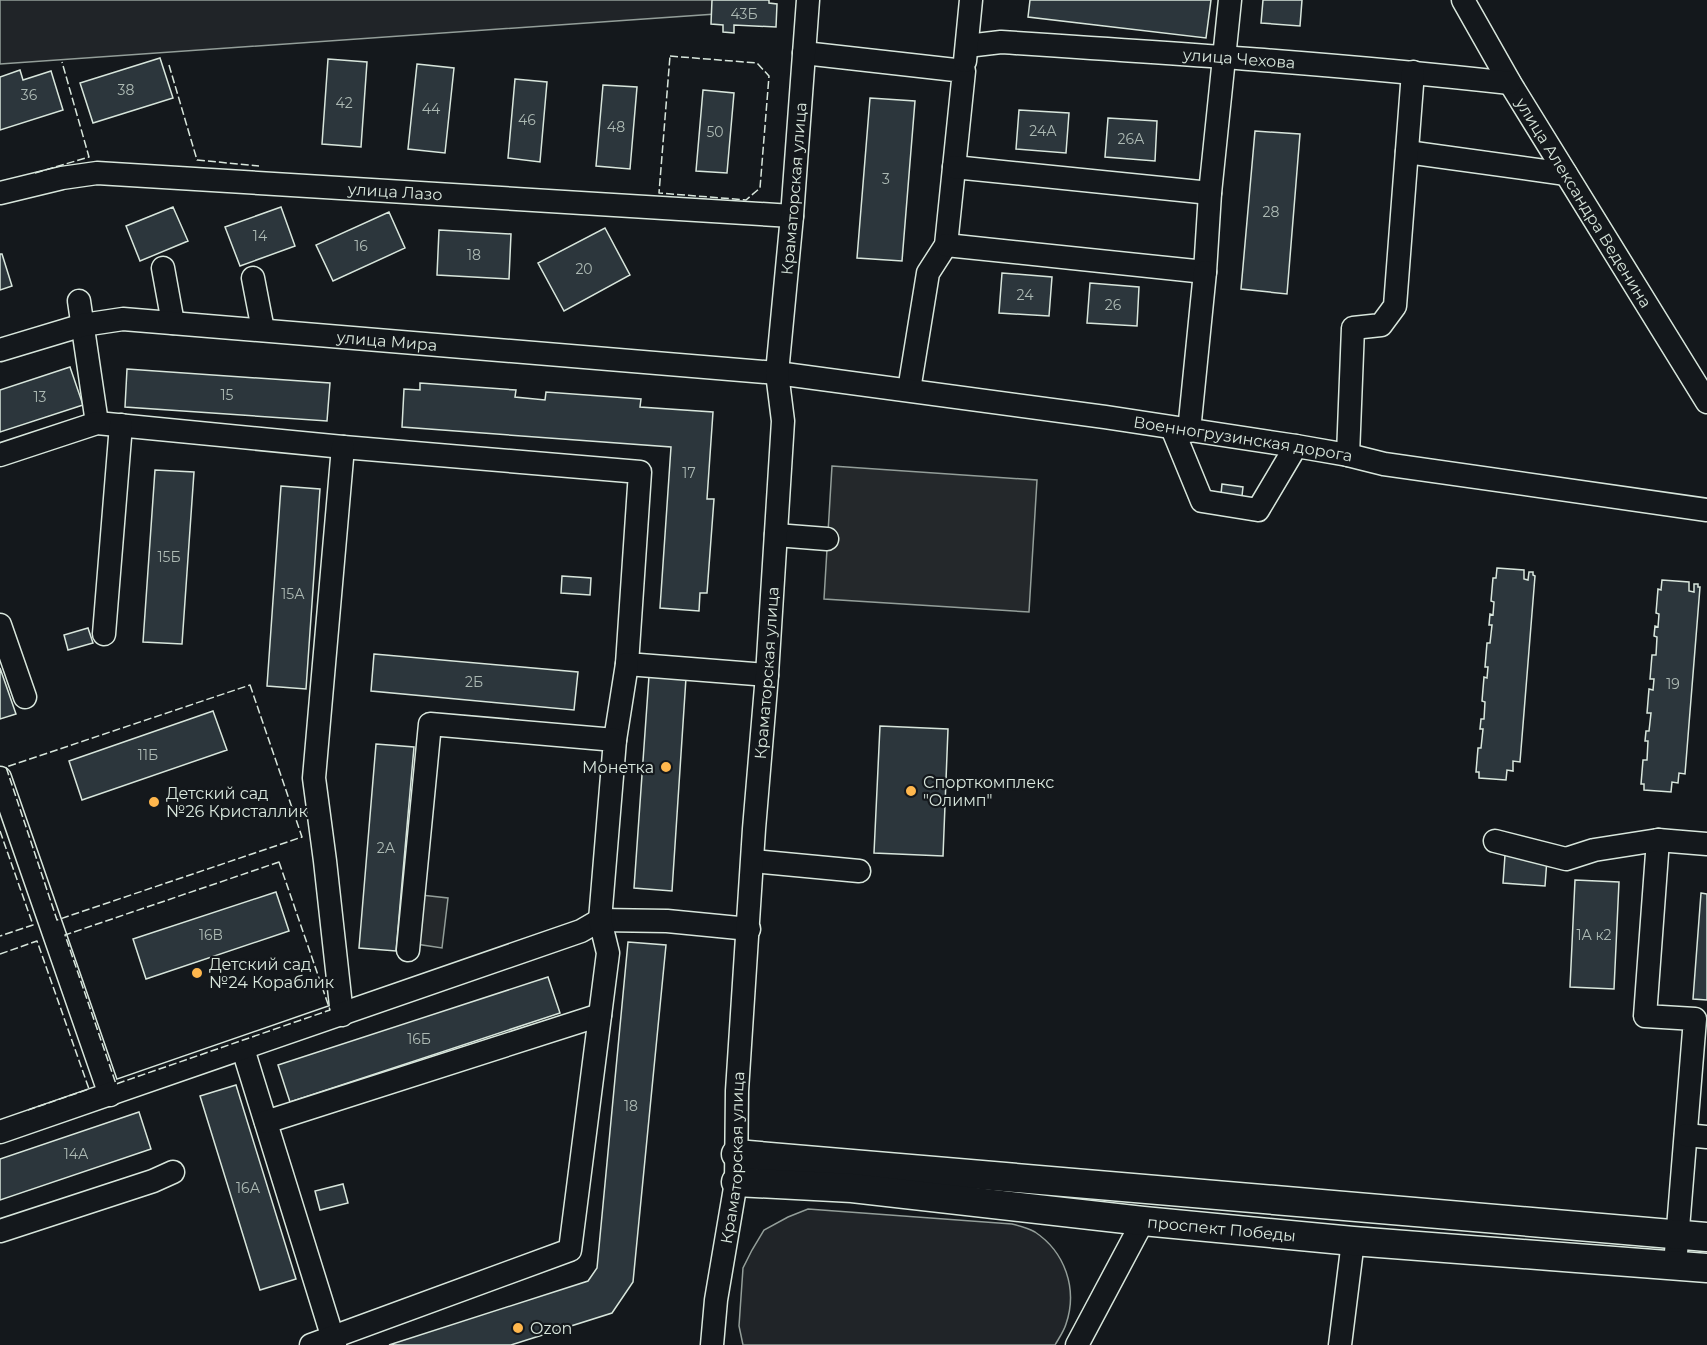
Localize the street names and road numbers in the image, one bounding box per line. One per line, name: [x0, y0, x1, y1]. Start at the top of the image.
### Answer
street label: улица Чехова: [1181, 45, 1296, 73]
street label: улица Александра Веденина: [1511, 94, 1655, 311]
street label: Краматорская улица: [777, 102, 810, 276]
street label: улица Лазо: [346, 179, 443, 204]
street label: улица Мира: [335, 328, 438, 355]
street label: Военногрузинская дорога: [1132, 412, 1354, 466]
street label: Краматорская улица: [751, 586, 783, 760]
street label: Краматорская улица: [717, 1071, 748, 1245]
street label: проспект Победы: [1146, 1212, 1297, 1246]

